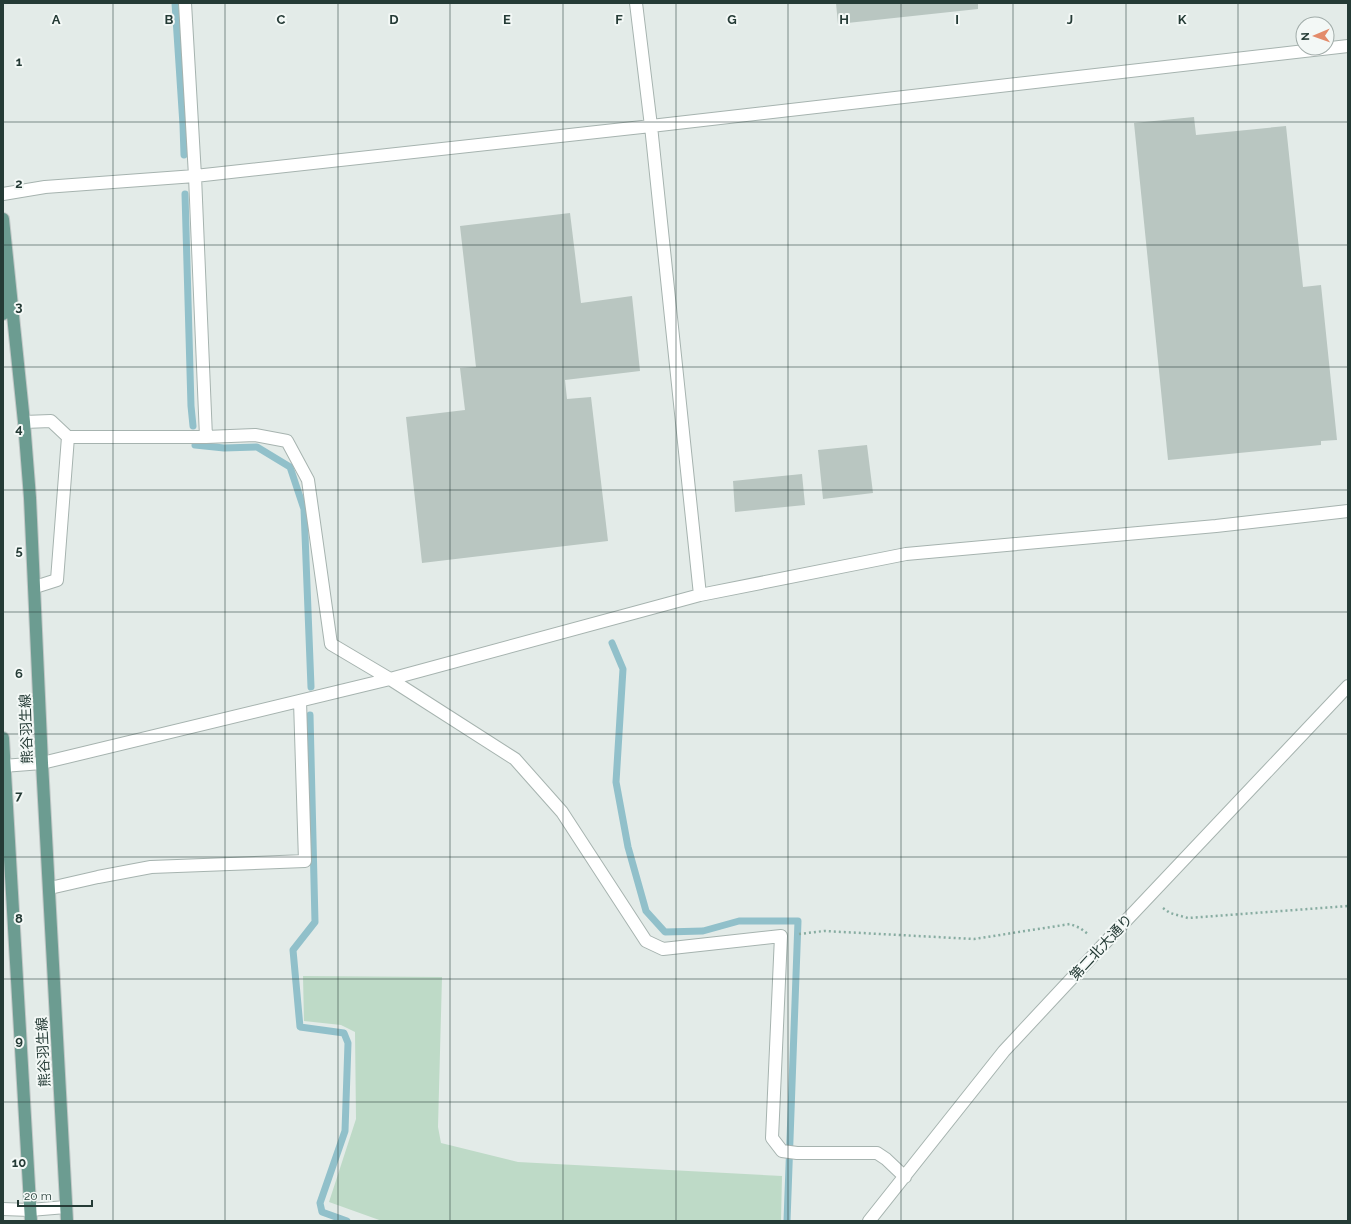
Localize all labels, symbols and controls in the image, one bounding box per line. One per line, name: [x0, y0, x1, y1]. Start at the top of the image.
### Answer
text: A: [52, 12, 61, 27]
text: B: [165, 12, 174, 27]
text: C: [277, 12, 286, 27]
text: D: [389, 12, 399, 27]
text: E: [503, 12, 511, 27]
text: F: [615, 12, 623, 27]
text: G: [727, 12, 737, 27]
text: H: [839, 12, 849, 27]
text: I: [955, 12, 959, 27]
text: J: [1067, 12, 1073, 27]
text: K: [1178, 12, 1187, 27]
north arrow: [1295, 16, 1335, 56]
text: N: [1299, 32, 1312, 41]
text: 1: [16, 54, 23, 69]
text: 2: [15, 176, 23, 191]
text: 3: [15, 299, 23, 314]
text: 4: [15, 421, 23, 436]
text: 5: [15, 543, 23, 558]
text: 6: [15, 666, 23, 681]
street label: 熊谷羽生線: [17, 694, 35, 764]
text: 7: [15, 788, 23, 803]
text: 8: [15, 911, 23, 926]
street label: 第二北大通り: [1067, 911, 1135, 983]
street label: 熊谷羽生線: [33, 1017, 53, 1087]
text: 9: [15, 1033, 23, 1048]
text: 10: [12, 1155, 26, 1170]
scale bar: [18, 1182, 92, 1208]
text: 20 m: [24, 1189, 52, 1203]

